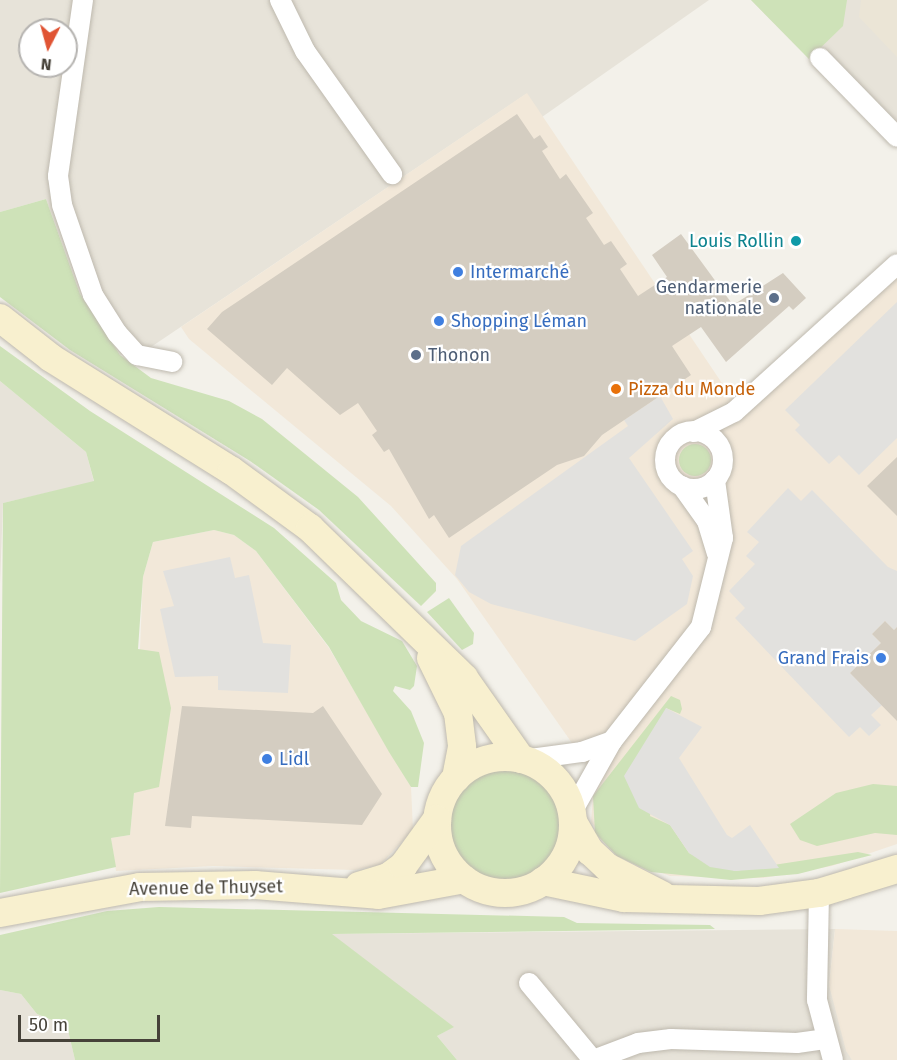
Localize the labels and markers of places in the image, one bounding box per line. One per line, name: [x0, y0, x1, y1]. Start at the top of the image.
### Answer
place label: Louis Rollin: [689, 230, 784, 252]
marker: Louis Rollin: [789, 234, 803, 248]
place label: Intermarché: [470, 261, 569, 283]
marker: Intermarché: [451, 265, 465, 279]
place label: Gendarmerie nationale: [656, 277, 762, 320]
marker: Gendarmerie nationale: [767, 291, 781, 305]
place label: Shopping Léman: [451, 310, 587, 332]
marker: Shopping Léman: [432, 314, 446, 328]
place label: Thonon: [428, 344, 490, 366]
marker: Thonon: [409, 348, 423, 362]
place label: Pizza du Monde: [628, 378, 755, 400]
marker: Pizza du Monde: [609, 382, 623, 396]
place label: Grand Frais: [778, 647, 869, 669]
marker: Grand Frais: [874, 651, 888, 665]
place label: Lidl: [279, 748, 309, 770]
marker: Lidl: [260, 752, 274, 766]

